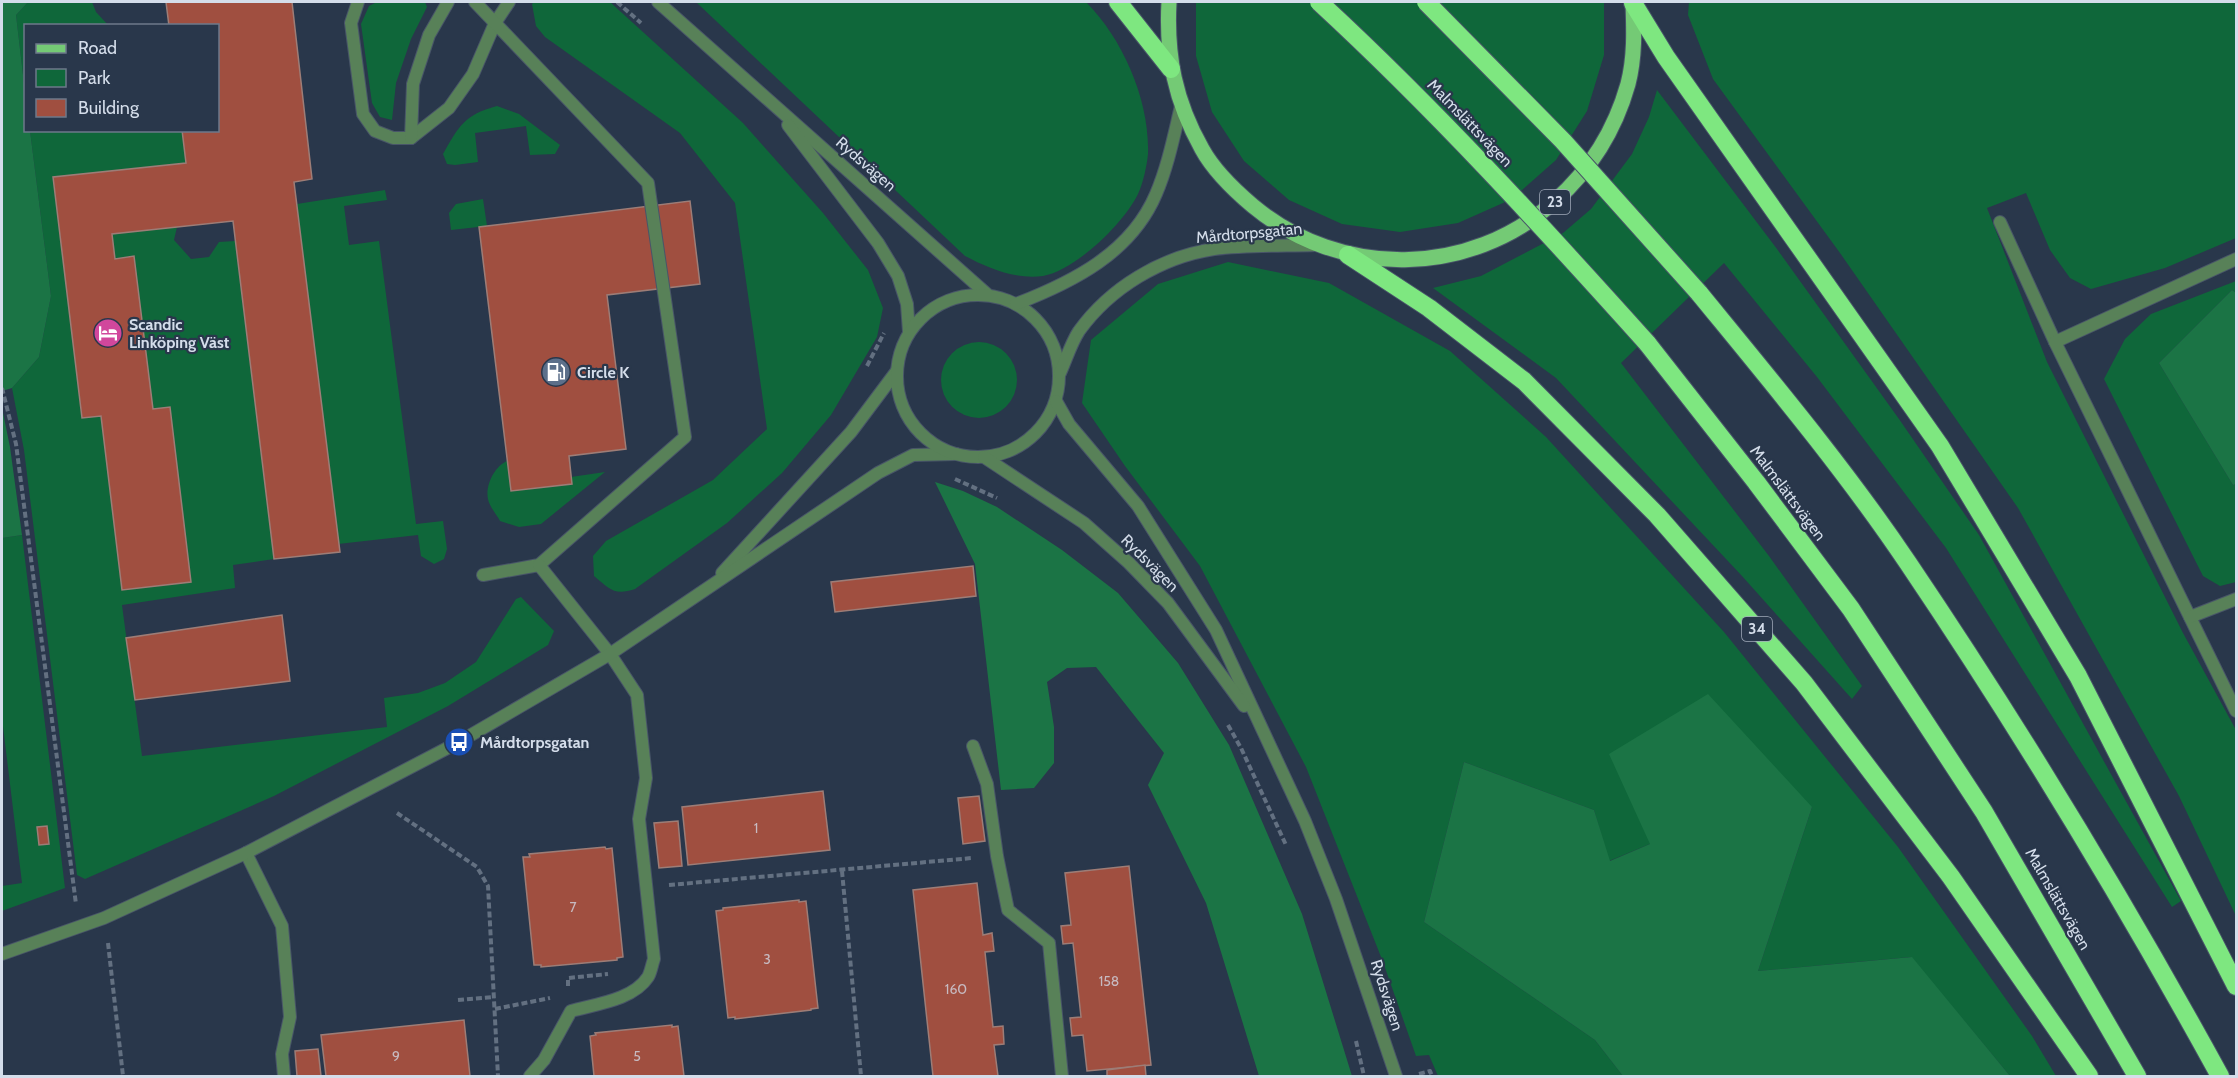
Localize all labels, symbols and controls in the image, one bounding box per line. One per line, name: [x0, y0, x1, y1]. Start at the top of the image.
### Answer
legend: [24, 24, 219, 132]
text: Road: [78, 37, 117, 59]
text: Park: [78, 67, 111, 89]
street label: Malmslättsvägen: [1423, 75, 1517, 171]
text: Building: [78, 97, 140, 119]
street label: Rydsvägen: [832, 133, 900, 195]
road number: 23: [1540, 190, 1570, 214]
street label: Mårdtorpsgatan: [1195, 219, 1303, 247]
place label: Scandic Linköping Väst: [129, 315, 230, 352]
hotel icon: Scandic Linköping Väst: [92, 317, 124, 349]
fuel station icon: Circle K: [540, 356, 572, 388]
place label: Circle K: [577, 363, 629, 382]
street label: Malmslättsvägen: [1746, 442, 1830, 544]
street label: Rydsvägen: [1117, 530, 1183, 596]
road number: 34: [1742, 617, 1772, 641]
bus stop icon: Mårdtorpsgatan: [443, 726, 475, 758]
place label: Mårdtorpsgatan: [480, 733, 589, 752]
house number: 1: [754, 819, 758, 837]
street label: Malmslättsvägen: [2021, 845, 2095, 953]
house number: 7: [569, 898, 577, 916]
house number: 3: [763, 950, 771, 968]
street label: Rydsvägen: [1367, 957, 1407, 1033]
house number: 158: [1099, 972, 1119, 990]
house number: 160: [945, 980, 967, 998]
house number: 9: [392, 1047, 400, 1065]
house number: 5: [633, 1047, 641, 1065]

